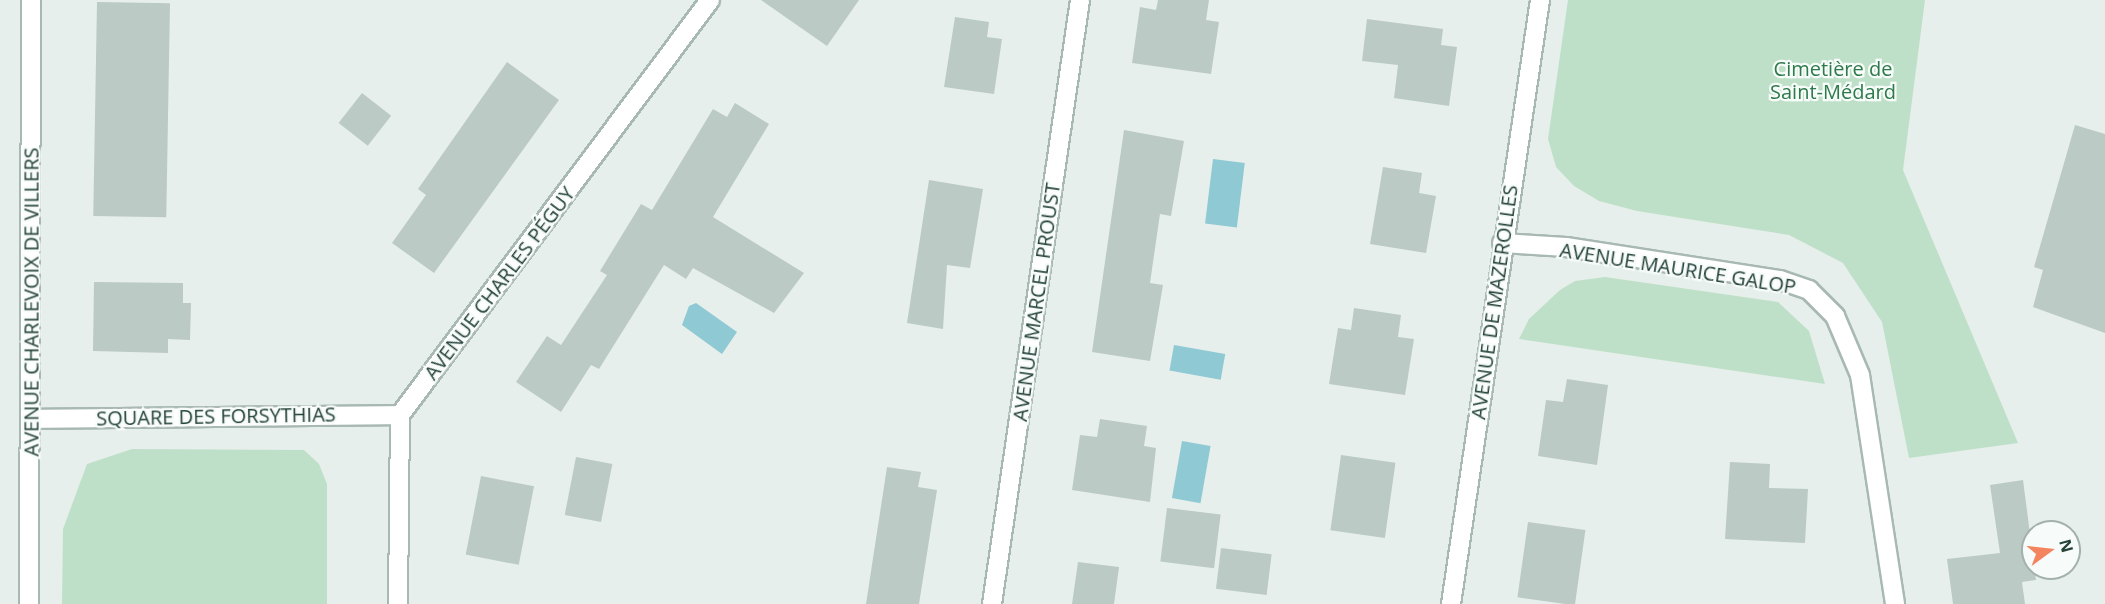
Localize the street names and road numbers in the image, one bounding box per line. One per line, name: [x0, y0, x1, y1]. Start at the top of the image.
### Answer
street label: AVENUE CHARLEVOIX DE VILLERS: [19, 148, 43, 456]
street label: AVENUE MARCEL PROUST: [1007, 181, 1065, 423]
street label: AVENUE CHARLES PÉGUY: [419, 182, 579, 384]
street label: AVENUE DE MAZEROLLES: [1466, 183, 1522, 421]
street label: AVENUE MAURICE GALOP: [1558, 237, 1798, 299]
street label: SQUARE DES FORSYTHIAS: [96, 402, 336, 430]

